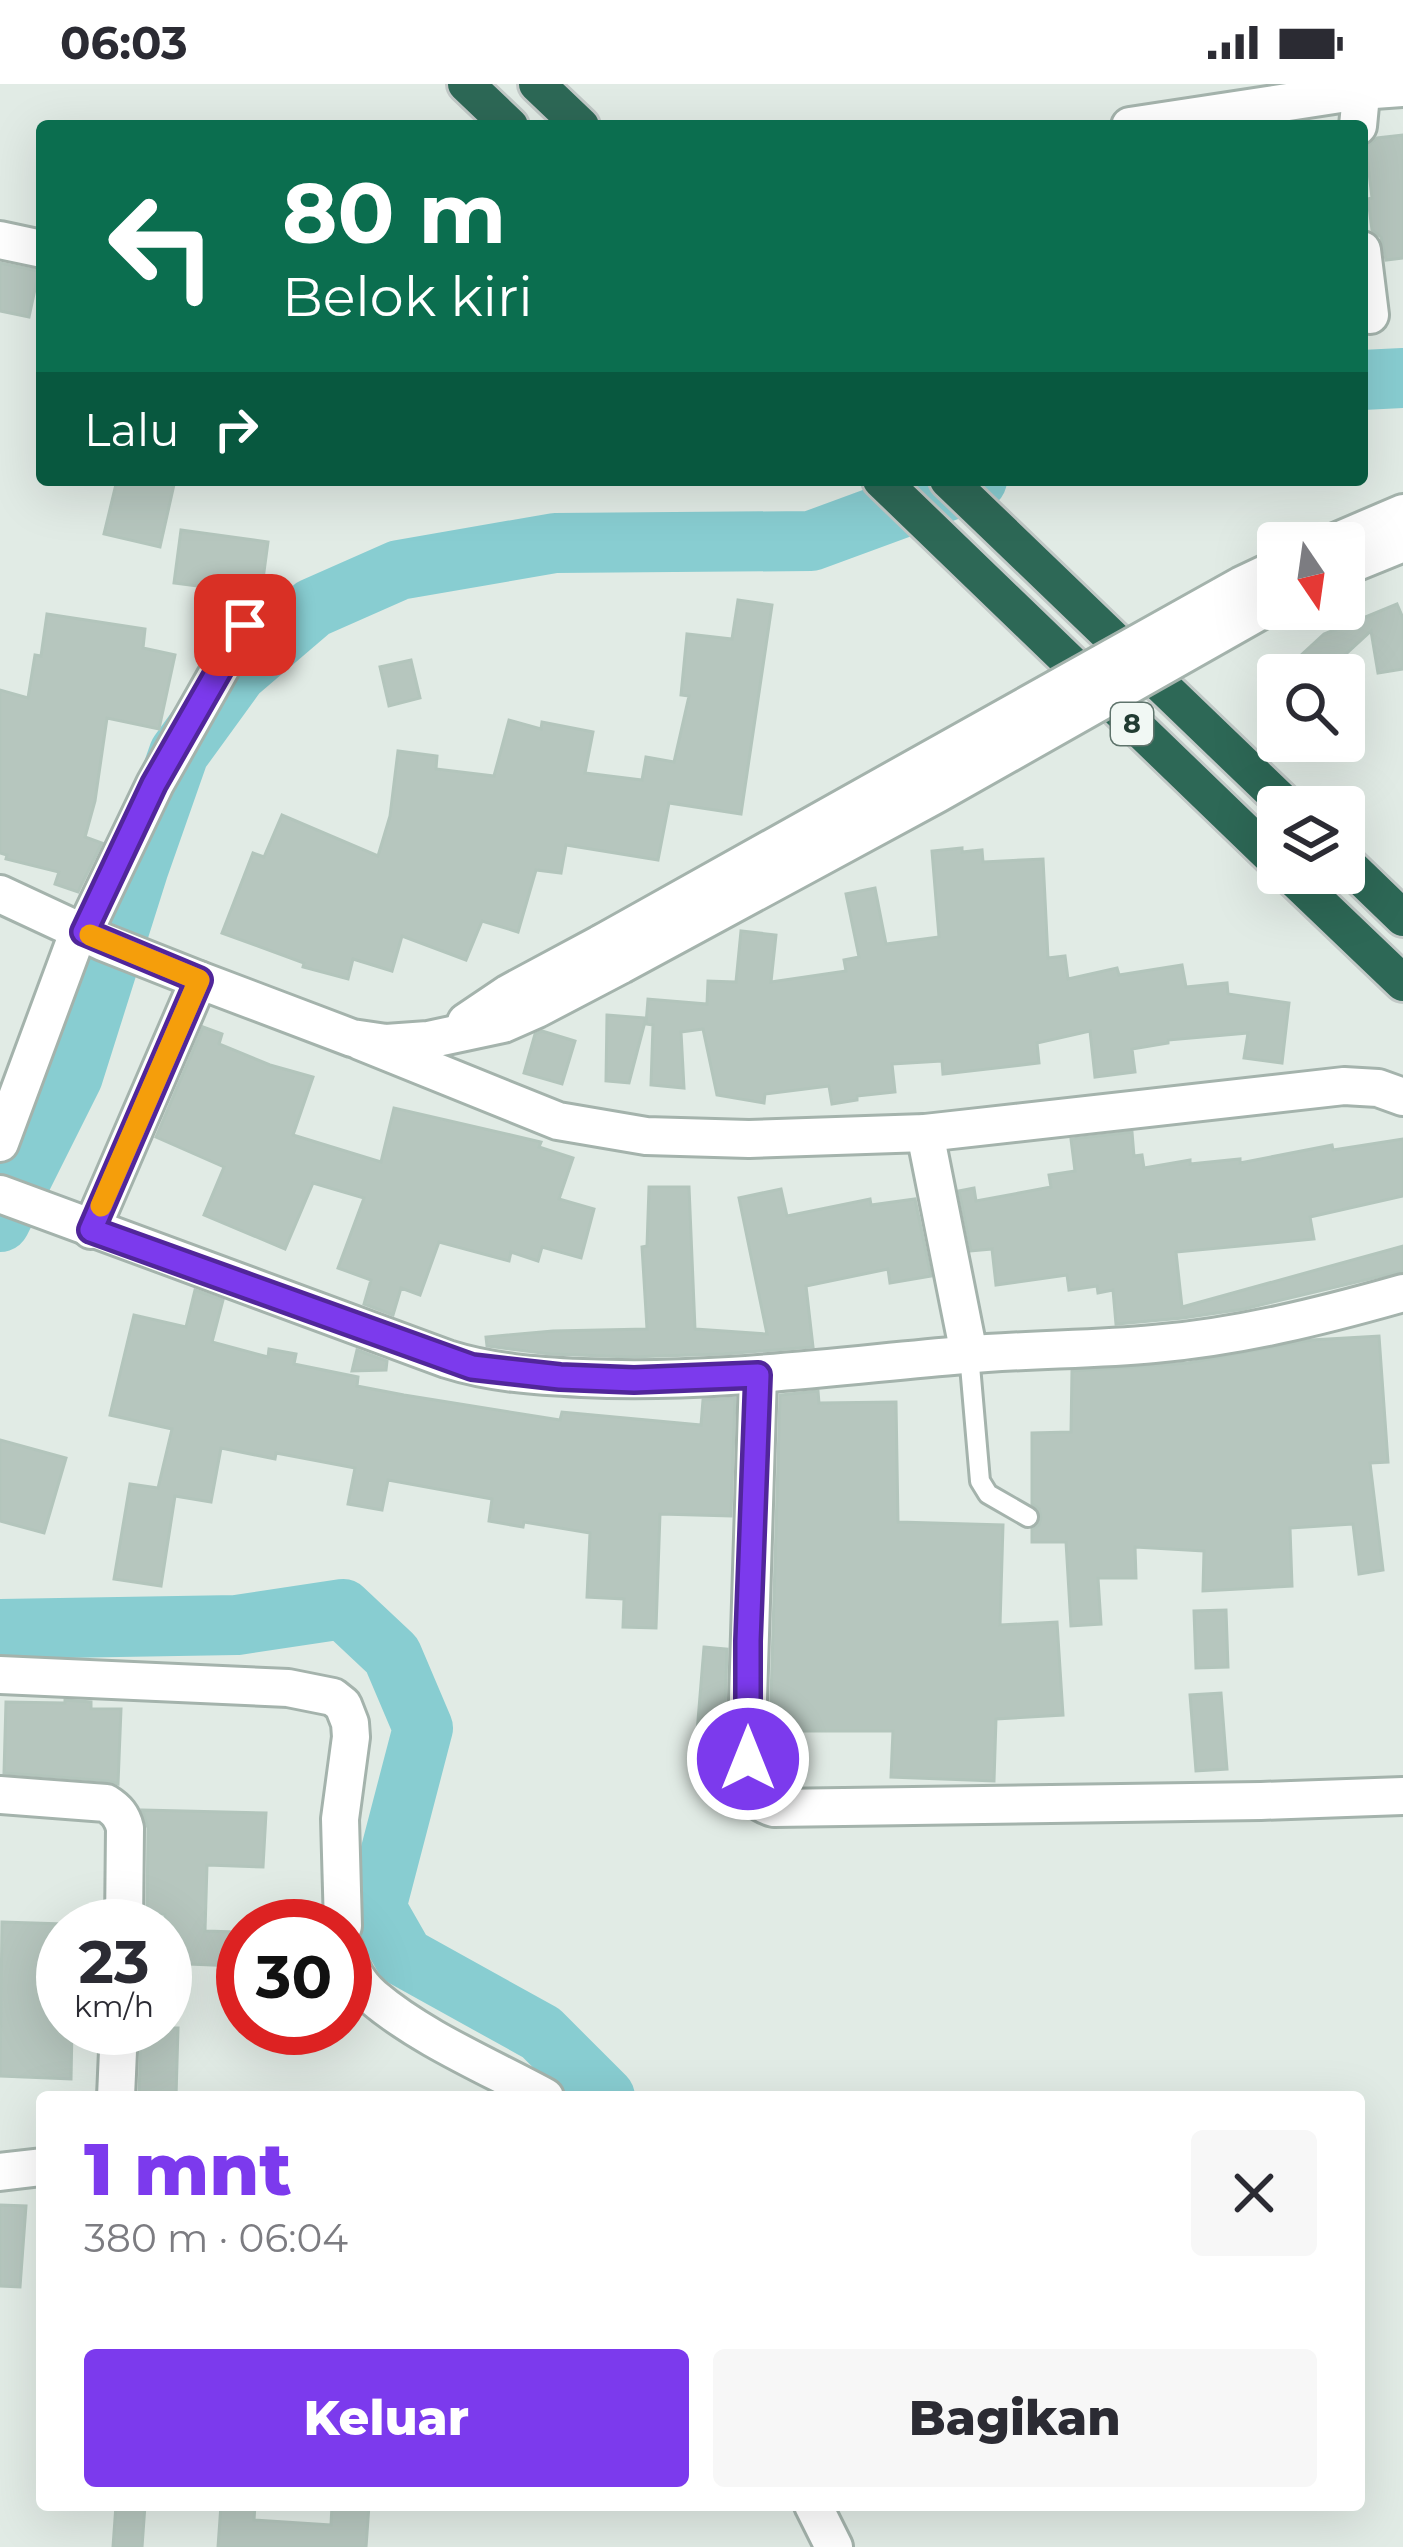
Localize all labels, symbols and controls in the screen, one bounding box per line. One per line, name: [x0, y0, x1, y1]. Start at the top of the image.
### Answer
text: 06:03: [60, 15, 188, 70]
text: 80 m: [282, 162, 506, 264]
icon: left: [84, 168, 240, 324]
text: Belok kiri: [282, 264, 533, 330]
icon: right: [203, 396, 269, 462]
text: Lalu: [84, 402, 179, 457]
north arrow: [1257, 522, 1365, 630]
map controls: [1257, 522, 1365, 894]
pin: [194, 574, 296, 676]
icon: arrive: [212, 592, 278, 658]
button: search: [1257, 654, 1365, 762]
road number: 8: [1111, 703, 1153, 745]
button: layers: [1257, 786, 1365, 894]
position arrow: [685, 1696, 811, 1822]
speed limit sign: 30: [216, 1899, 372, 2055]
text: 23: [79, 1925, 149, 1998]
text: km/h: [74, 1988, 154, 2025]
text: 1 mnt: [84, 2125, 292, 2213]
button: close: [1191, 2130, 1317, 2256]
text: 380 m · 06:04: [84, 2214, 348, 2262]
button: Keluar: [84, 2349, 689, 2487]
button: Bagikan: [713, 2349, 1317, 2487]

